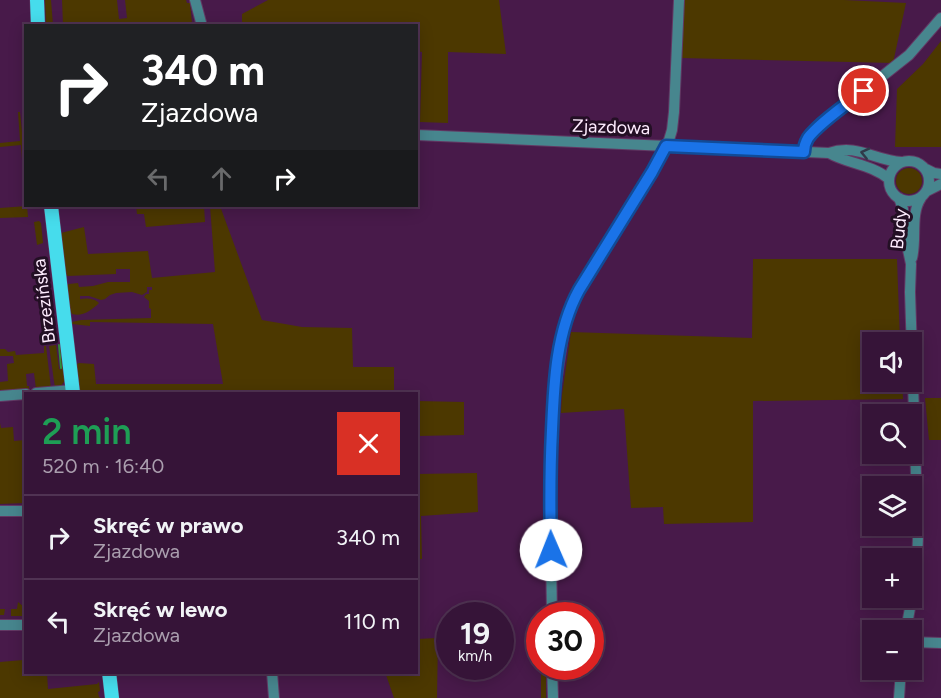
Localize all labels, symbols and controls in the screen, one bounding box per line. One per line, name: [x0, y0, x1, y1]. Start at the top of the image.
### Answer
text: 340 m: [141, 45, 265, 96]
icon: right: [42, 48, 120, 126]
pin: [838, 65, 889, 116]
icon: arrive: [847, 74, 880, 107]
text: Zjazdowa: [141, 96, 258, 129]
street label: Zjazdowa: [572, 115, 650, 139]
one-way arrow: [860, 147, 870, 160]
icon: left: [142, 162, 175, 195]
icon: ahead: [205, 162, 238, 195]
icon: right: [268, 162, 301, 195]
street label: Budy: [886, 207, 912, 251]
street label: Brzezińska: [28, 258, 60, 344]
map controls: [862, 332, 922, 680]
button: sound: [862, 332, 922, 392]
button: search: [862, 404, 922, 464]
text: 2 min: [42, 410, 132, 453]
button: close: [337, 412, 400, 475]
text: 520 m · 16:40: [42, 454, 164, 478]
button: layers: [862, 476, 922, 536]
text: Skręć w prawo: [93, 512, 243, 539]
position arrow: [519, 518, 583, 582]
icon: right: [42, 521, 75, 554]
text: 340 m: [336, 524, 400, 551]
text: Zjazdowa: [93, 539, 180, 563]
button: +: [862, 548, 922, 608]
text: Skręć w lewo: [93, 596, 228, 623]
speed limit sign: 30: [526, 602, 604, 680]
icon: left: [42, 605, 75, 638]
text: 110 m: [344, 608, 400, 635]
text: 19: [460, 615, 490, 652]
button: −: [862, 620, 922, 680]
text: Zjazdowa: [93, 623, 180, 647]
text: km/h: [458, 647, 492, 665]

